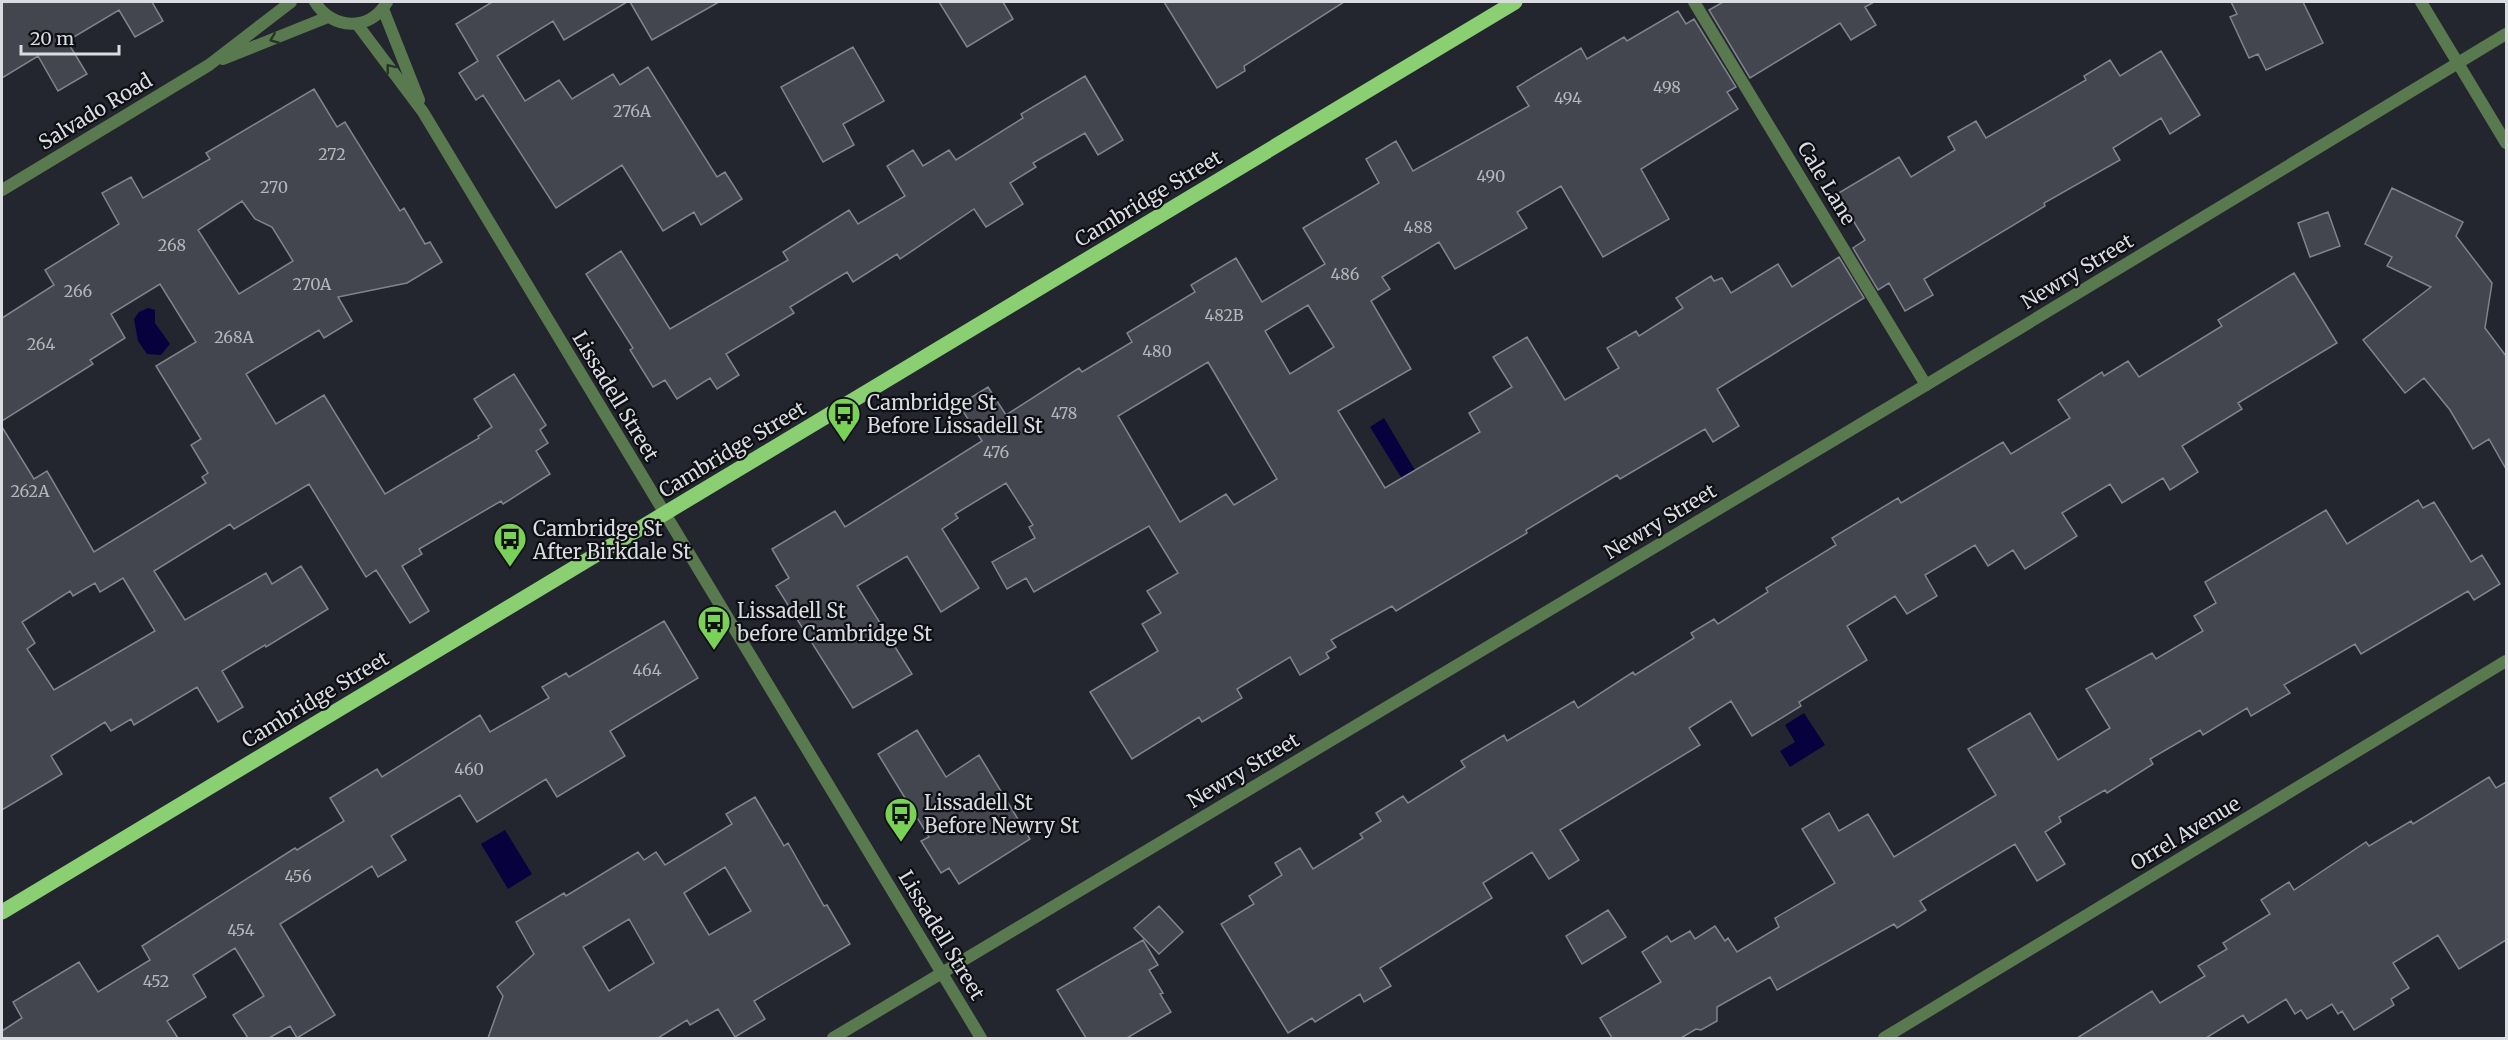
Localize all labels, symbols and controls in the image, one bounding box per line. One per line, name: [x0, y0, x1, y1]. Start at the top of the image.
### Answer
scale bar: [21, 18, 118, 56]
text: 20 m: [30, 27, 74, 50]
one-way arrow: [269, 32, 279, 45]
one-way arrow: [386, 64, 397, 75]
street label: Salvado Road: [34, 67, 156, 155]
house number: 498: [1653, 77, 1681, 97]
house number: 494: [1554, 88, 1582, 108]
house number: 276A: [613, 101, 652, 121]
street label: Cale Lane: [1792, 137, 1862, 229]
house number: 272: [318, 144, 346, 164]
street label: Cambridge Street: [1070, 144, 1226, 252]
house number: 490: [1477, 166, 1505, 186]
house number: 270: [260, 177, 288, 197]
house number: 488: [1404, 217, 1432, 237]
street label: Newry Street: [2017, 228, 2138, 314]
house number: 268: [158, 235, 186, 255]
house number: 486: [1331, 264, 1360, 284]
house number: 270A: [293, 274, 332, 294]
house number: 266: [64, 281, 93, 301]
house number: 482B: [1204, 305, 1244, 325]
house number: 268A: [214, 327, 254, 347]
street label: Lissadell Street: [568, 327, 665, 465]
house number: 264: [27, 334, 55, 354]
house number: 480: [1142, 341, 1172, 361]
place label: Cambridge St Before Lissadell St: [867, 390, 1043, 438]
street label: Cambridge Street: [654, 395, 810, 503]
bus stop icon: Cambridge St Before Lissadell St: [826, 396, 862, 443]
house number: 478: [1051, 403, 1077, 423]
house number: 476: [983, 442, 1009, 462]
street label: Newry Street: [1600, 478, 1721, 564]
house number: 262A: [10, 481, 50, 501]
place label: Cambridge St After Birkdale St: [532, 516, 691, 564]
bus stop icon: Cambridge St After Birkdale St: [492, 521, 528, 568]
place label: Lissadell St before Cambridge St: [736, 598, 932, 646]
bus stop icon: Lissadell St before Cambridge St: [696, 604, 732, 651]
street label: Cambridge Street: [237, 645, 393, 753]
house number: 464: [632, 660, 662, 680]
street label: Newry Street: [1183, 727, 1304, 813]
house number: 460: [454, 759, 484, 779]
place label: Lissadell St Before Newry St: [924, 790, 1079, 838]
street label: Orrel Avenue: [2126, 790, 2244, 876]
bus stop icon: Lissadell St Before Newry St: [883, 796, 919, 843]
house number: 456: [284, 866, 312, 886]
street label: Lissadell Street: [894, 866, 991, 1004]
house number: 454: [227, 920, 255, 940]
house number: 452: [143, 971, 169, 991]

